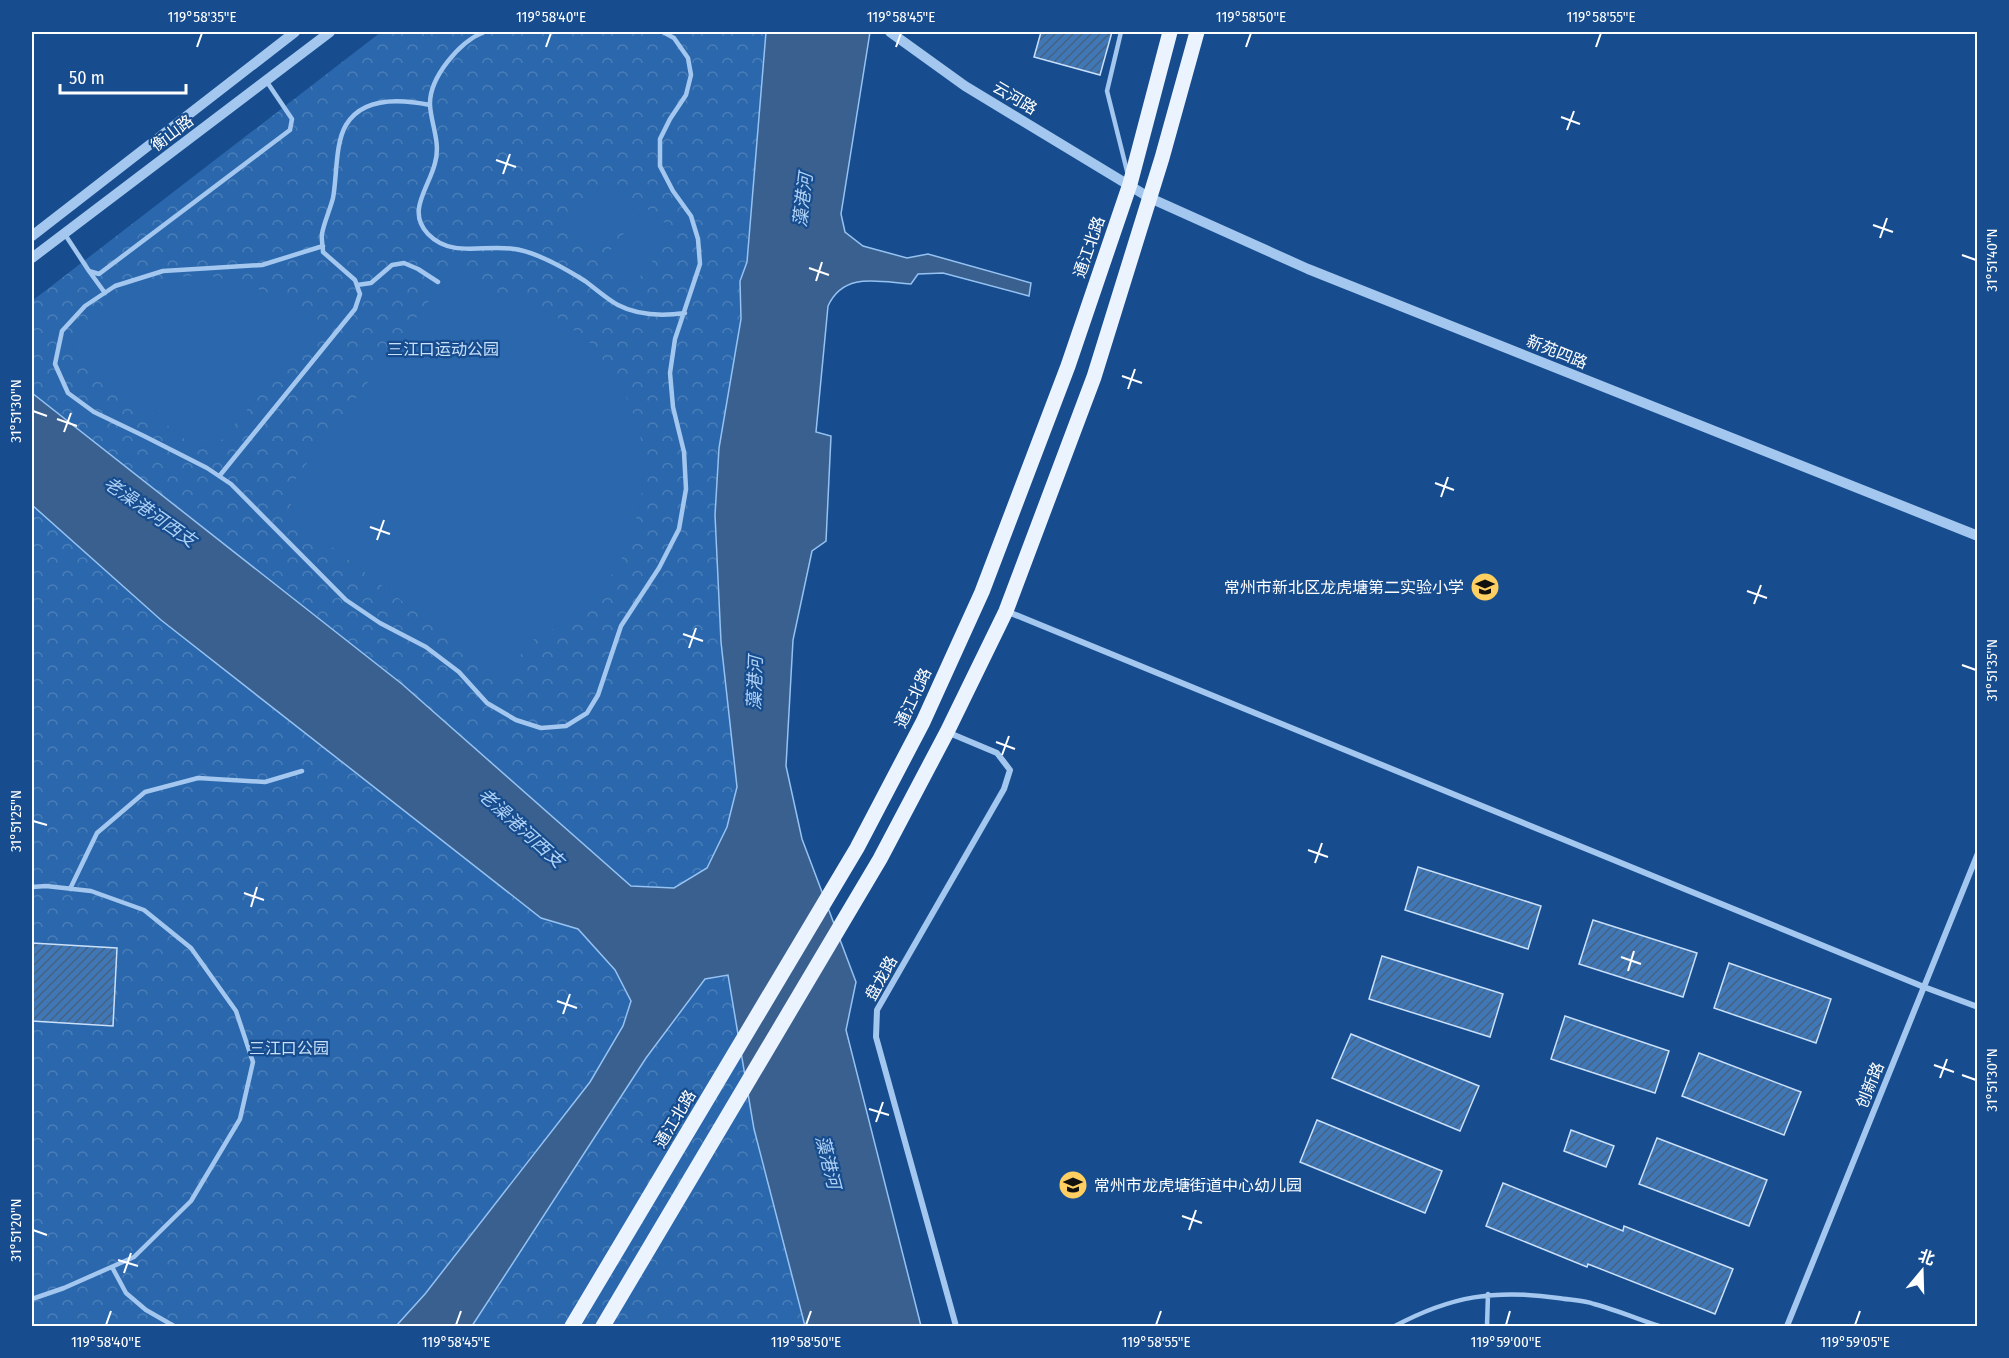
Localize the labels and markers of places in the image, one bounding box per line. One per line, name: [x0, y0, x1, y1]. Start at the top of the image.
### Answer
school or university icon: 常州市新北区龙虎塘第二实验小学: [1469, 571, 1501, 603]
place label: 常州市新北区龙虎塘第二实验小学: [1224, 578, 1464, 597]
school or university icon: 常州市龙虎塘街道中心幼儿园: [1057, 1169, 1089, 1201]
place label: 常州市龙虎塘街道中心幼儿园: [1094, 1176, 1302, 1195]

